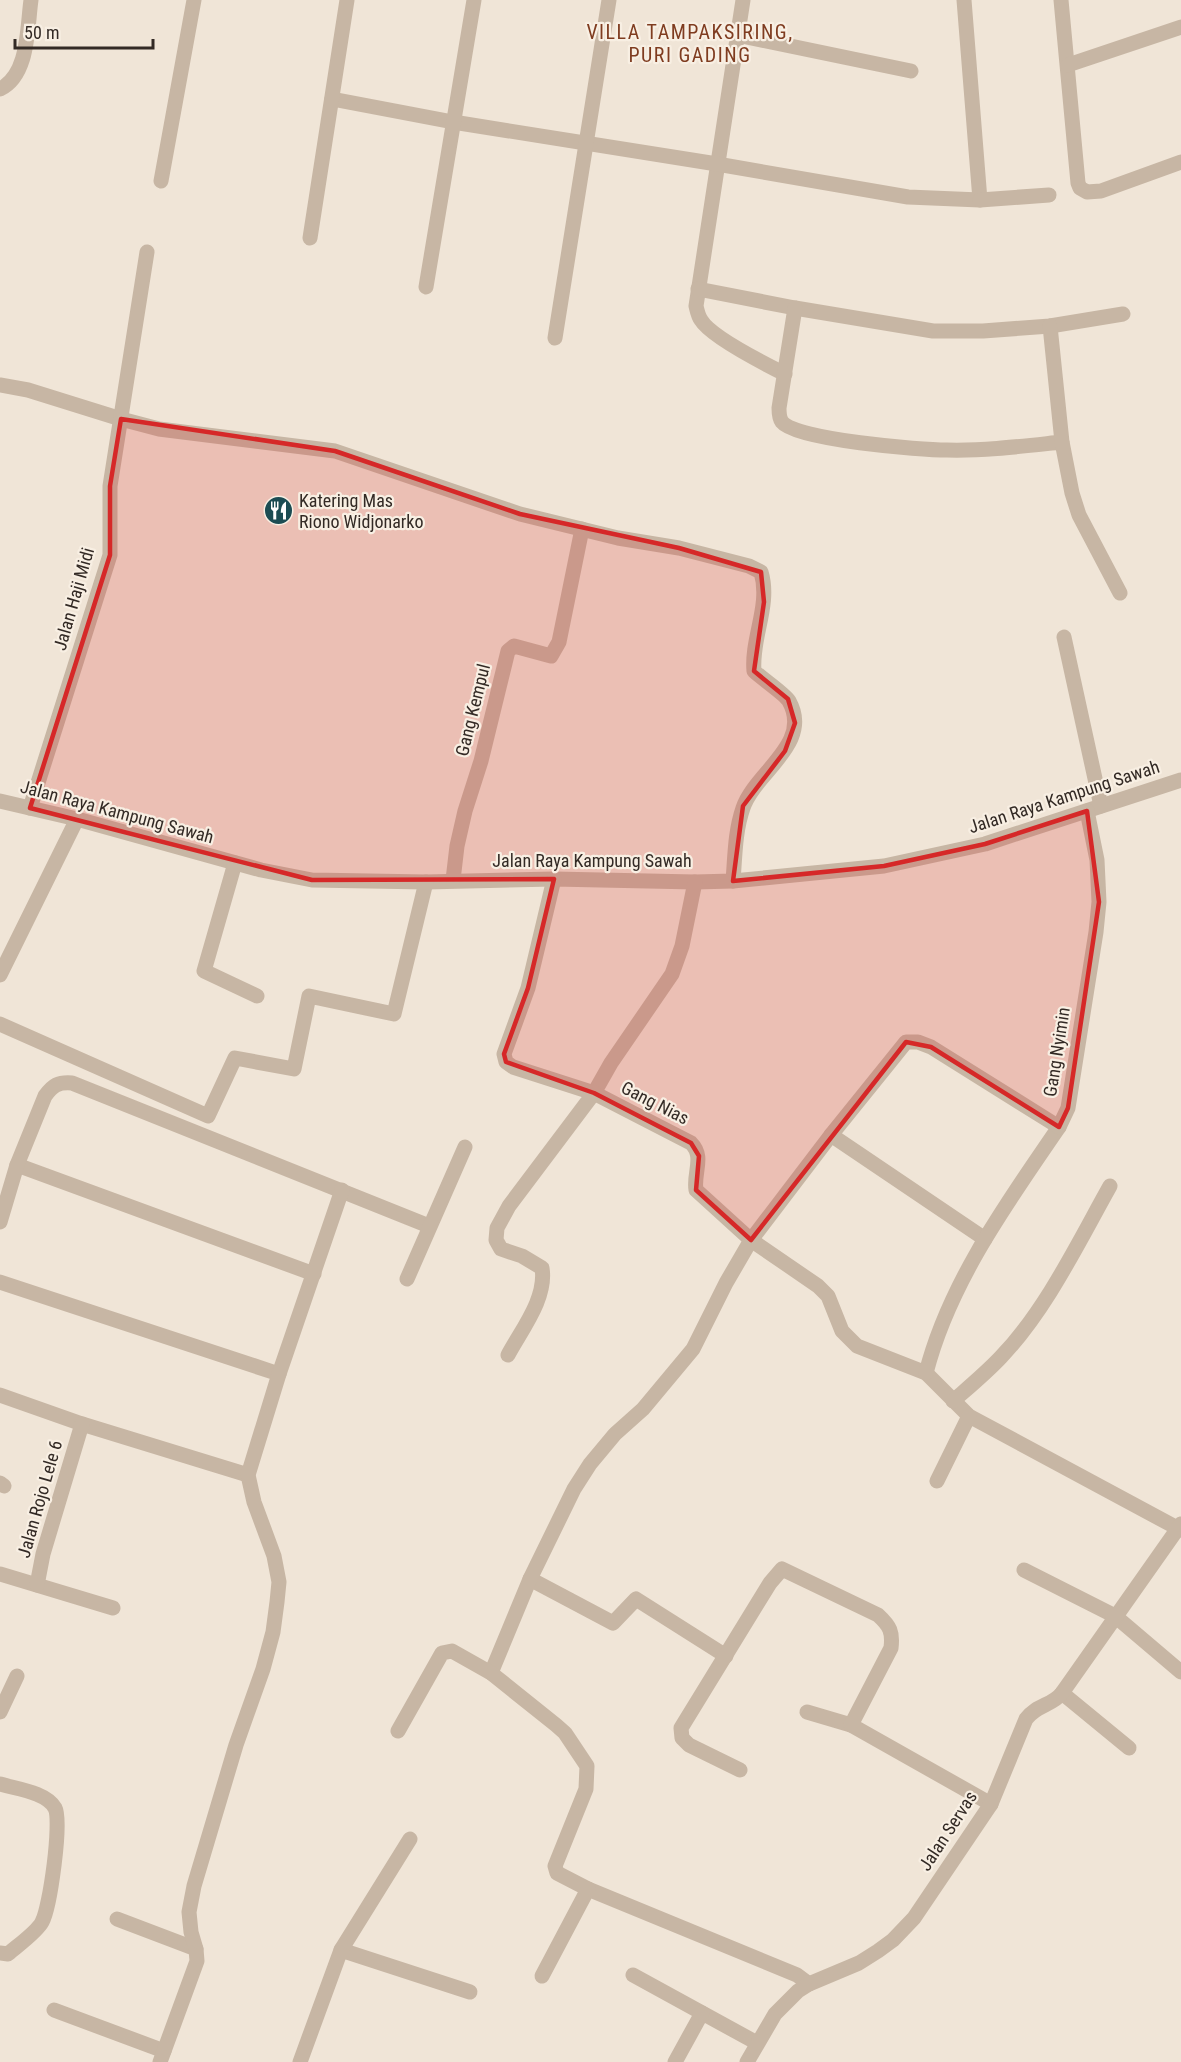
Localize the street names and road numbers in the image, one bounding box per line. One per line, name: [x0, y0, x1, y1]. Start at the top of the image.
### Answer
street label: Jalan Haji Midi: [49, 545, 98, 653]
street label: Gang Kempul: [451, 662, 494, 758]
street label: Jalan Raya Kampung Sawah: [966, 756, 1162, 837]
street label: Jalan Raya Kampung Sawah: [18, 776, 216, 847]
street label: Jalan Raya Kampung Sawah: [492, 850, 692, 871]
street label: Gang Nyimin: [1039, 1006, 1074, 1098]
street label: Gang Nias: [618, 1077, 693, 1129]
street label: Jalan Rojo Lele 6: [13, 1438, 66, 1560]
street label: Jalan Servas: [914, 1787, 981, 1875]

